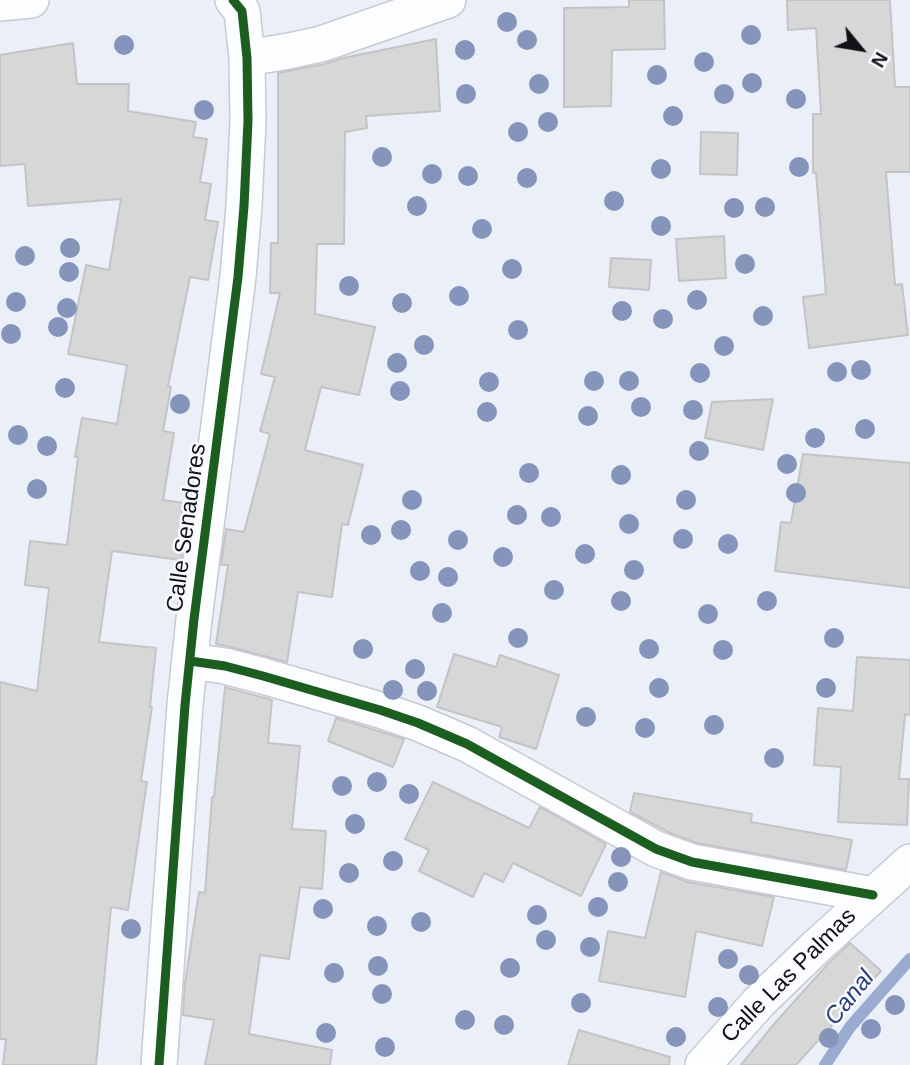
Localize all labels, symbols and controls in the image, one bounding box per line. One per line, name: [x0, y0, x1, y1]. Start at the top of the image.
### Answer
north arrow: [826, 14, 896, 84]
text: N: [867, 49, 892, 71]
street label: Calle Senadores: [162, 442, 212, 614]
street label: Calle Las Palmas: [716, 903, 862, 1049]
water label: Canal: [819, 965, 881, 1031]

